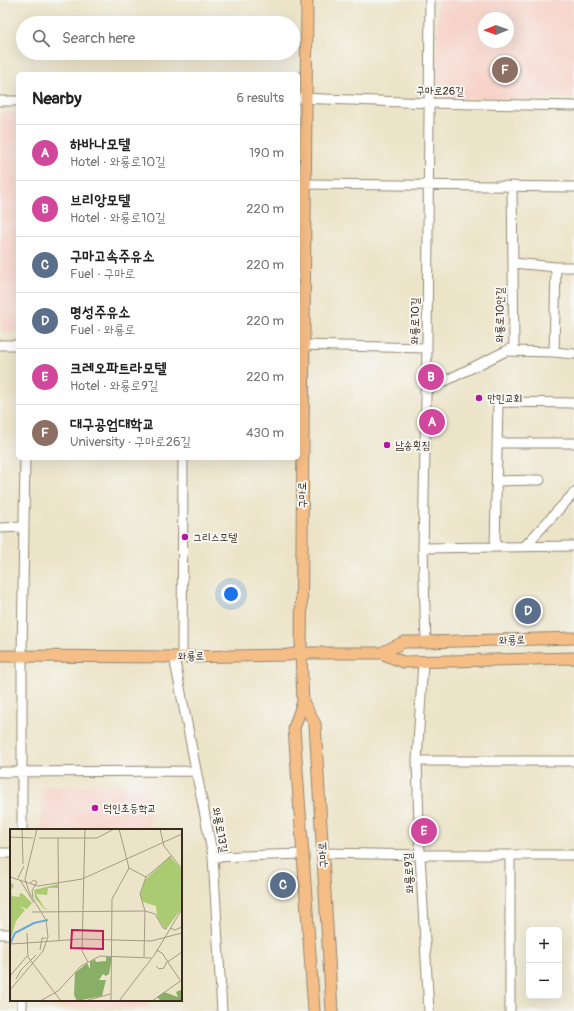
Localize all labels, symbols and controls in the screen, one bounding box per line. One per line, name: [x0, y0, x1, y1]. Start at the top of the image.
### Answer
north arrow: [478, 12, 514, 48]
search box: [16, 16, 300, 60]
icon: search: [30, 27, 52, 49]
text: Search here: [62, 29, 135, 48]
pin: F: [492, 55, 518, 85]
street label: 구마로26길: [416, 84, 464, 98]
text: Nearby: [32, 88, 81, 109]
text: 6 results: [237, 90, 284, 106]
text: 하바나모텔: [70, 135, 130, 154]
text: A: [41, 145, 49, 161]
text: 190 m: [249, 145, 284, 161]
text: Hotel · 와룡로10길: [70, 154, 166, 170]
text: 브리앙모텔: [70, 191, 130, 210]
text: B: [41, 201, 49, 217]
text: 220 m: [246, 201, 284, 217]
text: Hotel · 와룡로10길: [70, 210, 166, 226]
text: 구마고속주유소: [70, 247, 155, 266]
text: C: [41, 257, 49, 273]
text: 220 m: [246, 257, 284, 273]
text: Fuel · 구마로: [70, 266, 135, 282]
street label: 와룡로10안길: [493, 287, 507, 343]
street label: 와룡로10길: [408, 297, 422, 345]
text: 명성주유소: [70, 303, 130, 322]
text: D: [41, 313, 49, 329]
text: 220 m: [246, 313, 284, 329]
text: Fuel · 와룡로: [70, 322, 135, 338]
text: 크레오파트라모텔: [70, 359, 167, 378]
pin: B: [418, 362, 444, 392]
text: E: [42, 369, 48, 385]
text: 220 m: [246, 369, 284, 385]
text: Hotel · 와룡로9길: [70, 378, 158, 394]
place label: 만민교회: [487, 392, 522, 405]
marker: 만민교회: [474, 393, 484, 403]
pin: A: [419, 407, 445, 437]
text: 대구공업대학교: [70, 415, 155, 434]
text: F: [41, 425, 49, 441]
text: 430 m: [246, 425, 284, 441]
text: University · 구마로26길: [70, 434, 191, 450]
place label: 남송횟집: [395, 439, 430, 452]
marker: 남송횟집: [382, 440, 392, 450]
street label: 구마로: [296, 482, 309, 508]
place label: 그리스모텔: [193, 531, 237, 544]
marker: 그리스모텔: [180, 532, 190, 542]
your location: [221, 584, 241, 604]
pin: D: [515, 596, 541, 626]
street label: 와룡로: [498, 633, 526, 647]
street label: 와룡로: [178, 649, 205, 663]
place label: 덕인초등학교: [103, 802, 156, 815]
marker: 덕인초등학교: [90, 803, 100, 813]
street label: 와룡로13길: [210, 806, 230, 854]
pin: E: [411, 816, 437, 846]
inset map: [10, 829, 182, 1001]
street label: 구마로: [316, 841, 330, 869]
street label: 와룡로9길: [401, 852, 417, 894]
pin: C: [270, 870, 296, 900]
map controls: [526, 927, 562, 999]
button: +: [526, 927, 562, 963]
button: −: [526, 963, 562, 999]

